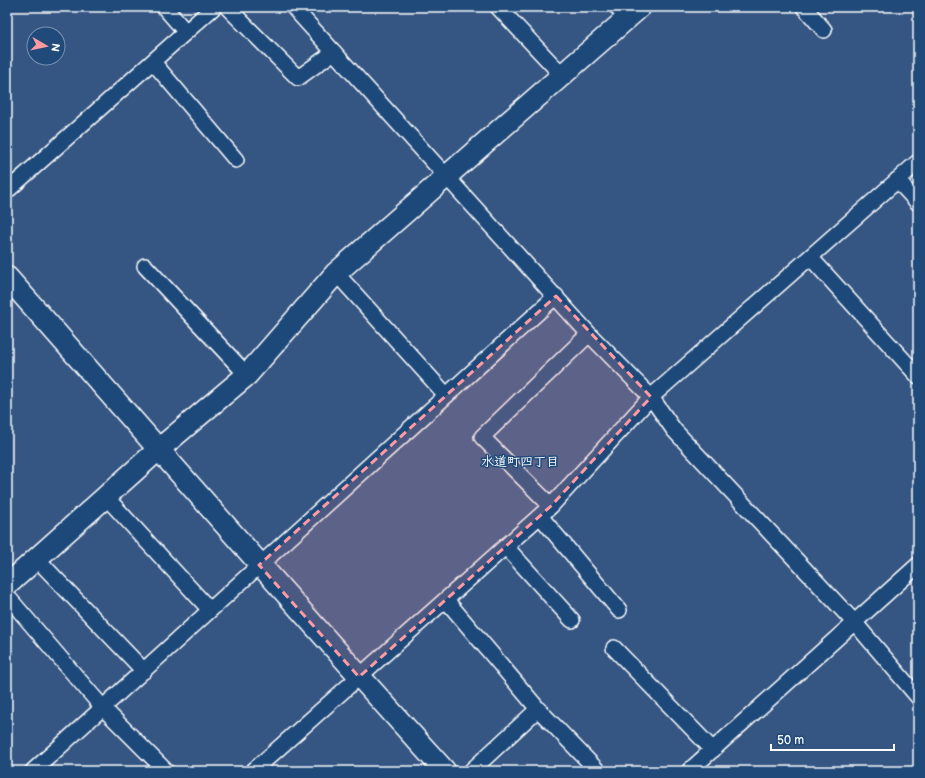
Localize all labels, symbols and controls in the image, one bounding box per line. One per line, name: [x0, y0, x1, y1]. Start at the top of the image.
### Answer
north arrow: [26, 26, 66, 66]
text: N: [48, 42, 62, 53]
district label: 水道町四丁目: [481, 454, 559, 470]
scale bar: [771, 726, 894, 752]
text: 50 m: [777, 733, 804, 748]

